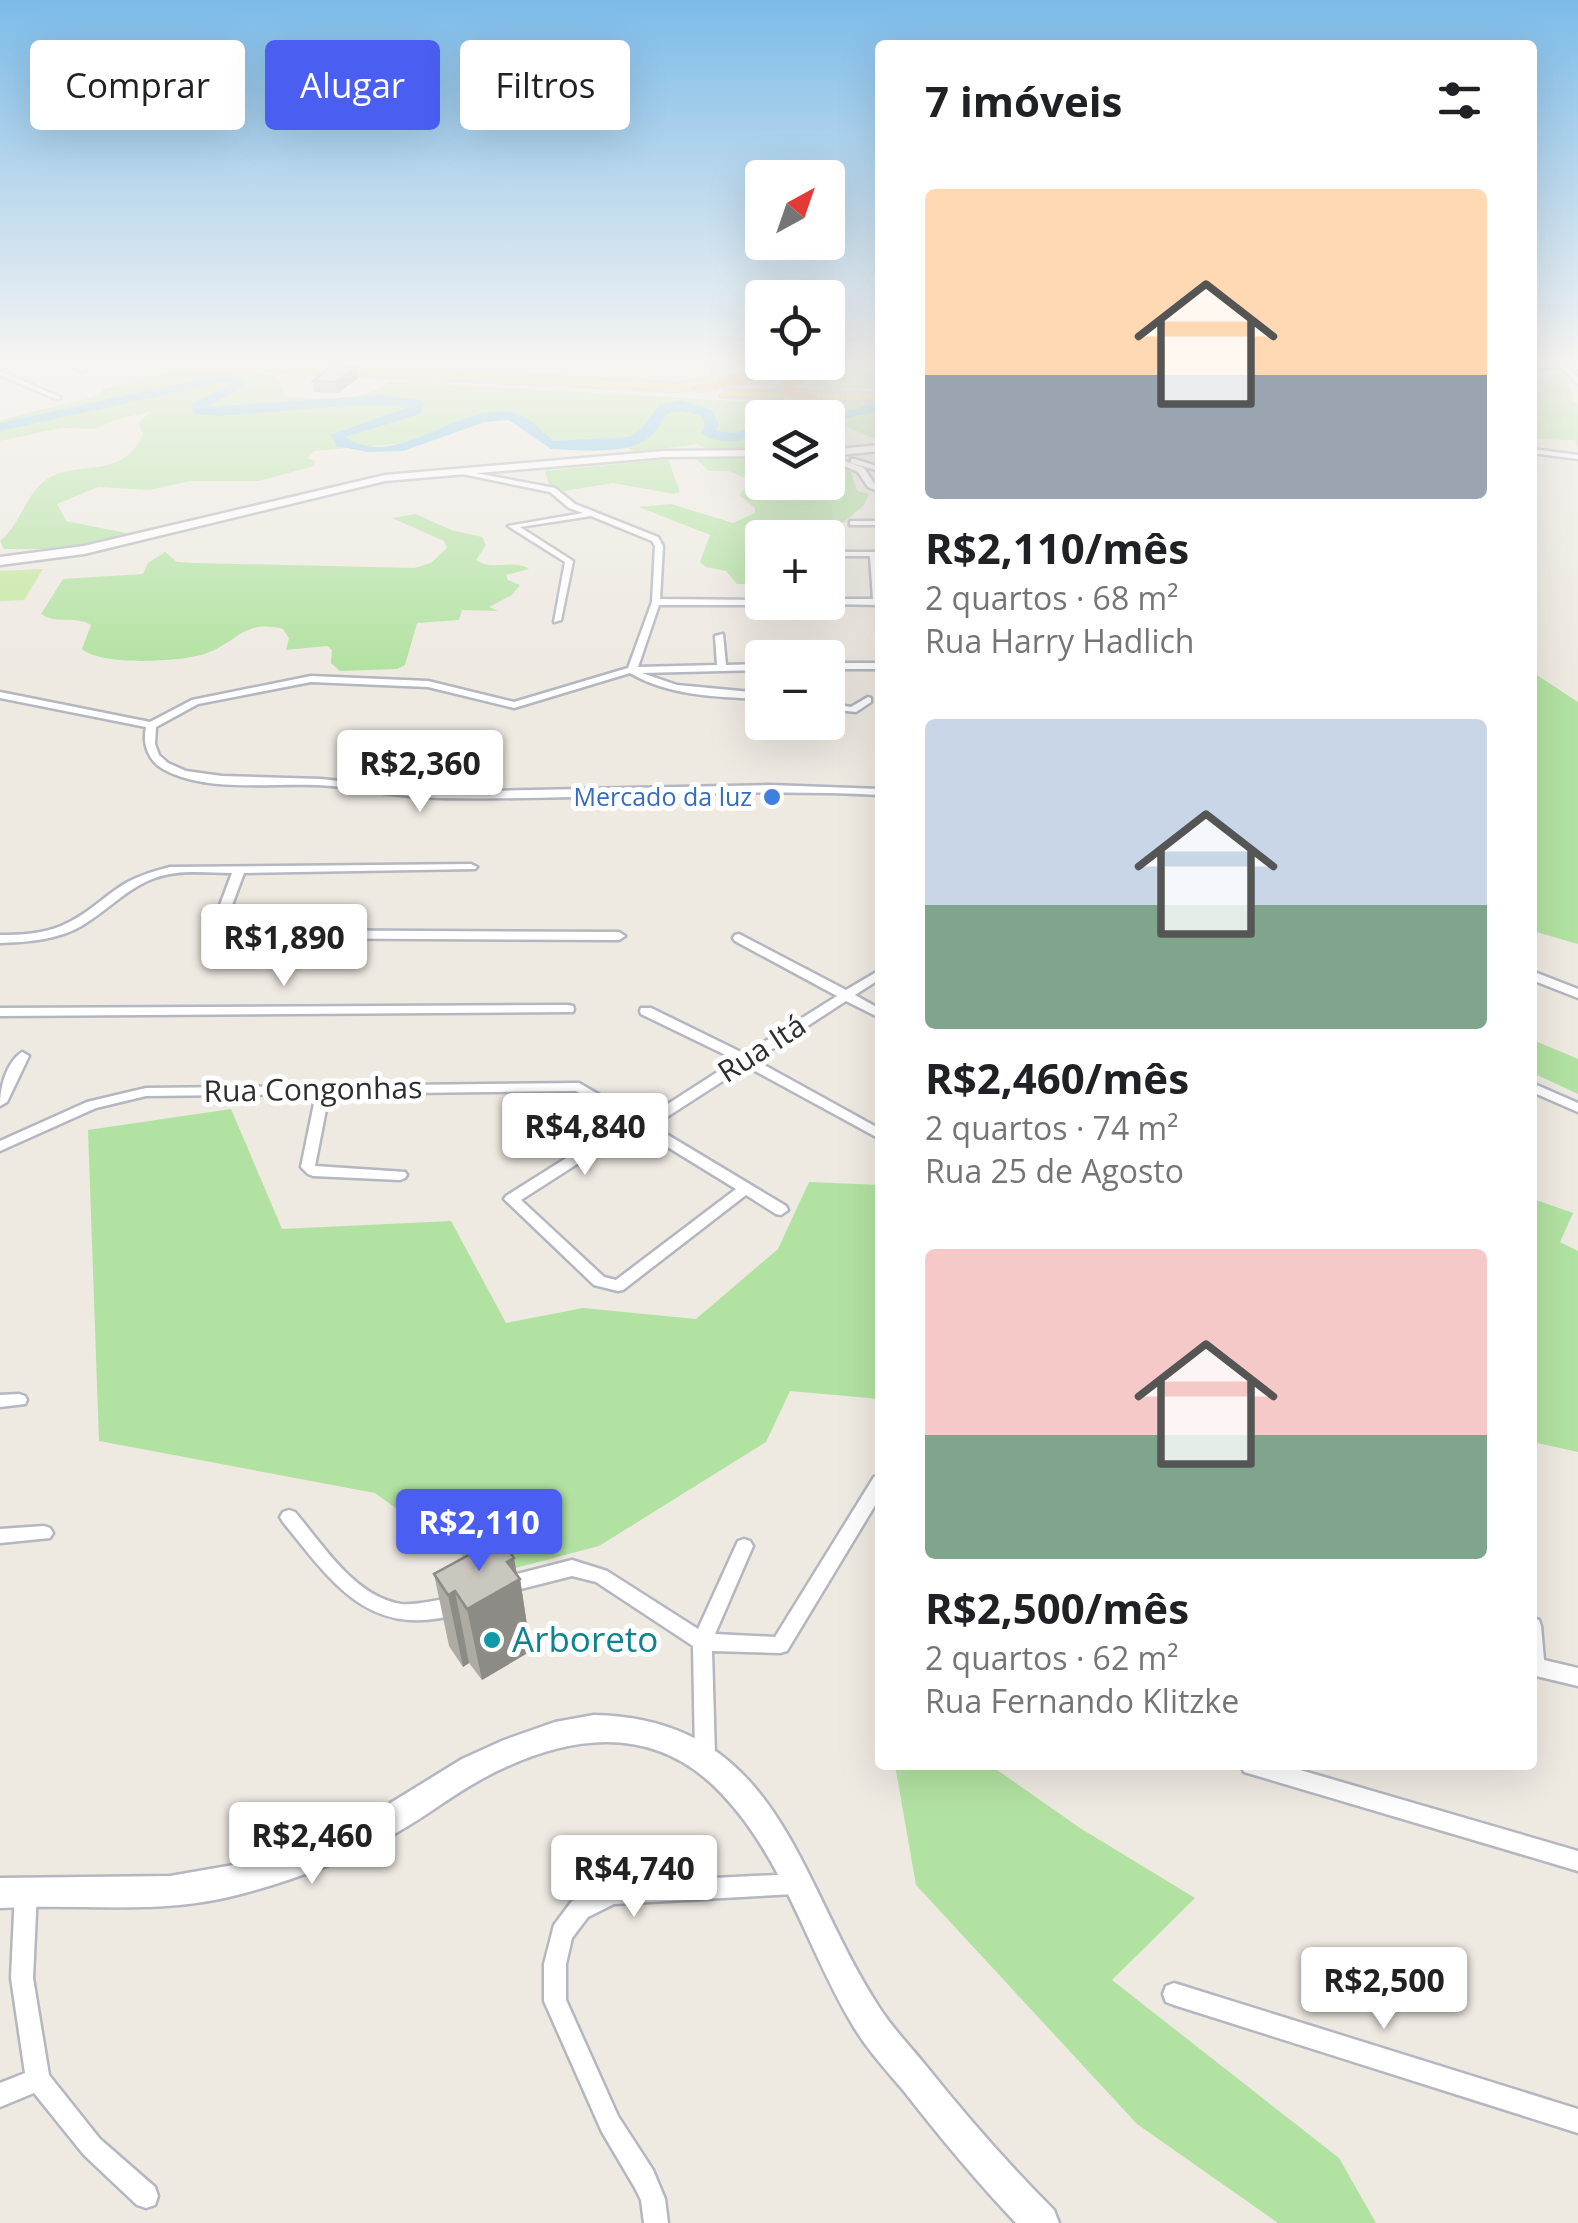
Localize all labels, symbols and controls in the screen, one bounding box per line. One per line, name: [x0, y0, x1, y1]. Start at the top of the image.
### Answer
chip: Comprar: [30, 40, 245, 130]
chip: Alugar: [265, 40, 440, 130]
chip: Filtros: [460, 40, 630, 130]
text: 7 imóveis: [925, 72, 1122, 129]
icon: filters: [1432, 73, 1487, 128]
north arrow: [745, 160, 845, 260]
map controls: [745, 160, 845, 740]
icon: home: [1116, 254, 1296, 434]
button: locate: [745, 280, 845, 380]
button: layers: [745, 400, 845, 500]
text: R$2,110/mês: [925, 519, 1189, 576]
button: +: [745, 520, 845, 620]
text: 2 quartos · 68 m²: [925, 576, 1178, 619]
text: Rua Harry Hadlich: [925, 619, 1194, 662]
button: −: [745, 640, 845, 740]
pin: R$2,360: [328, 730, 512, 815]
text: R$2,360: [359, 741, 481, 784]
place label: Mercado da luz: [574, 779, 752, 813]
icon: home: [1116, 784, 1296, 964]
marker: Mercado da luz: [761, 786, 783, 808]
pin: R$1,890: [192, 904, 376, 989]
text: R$1,890: [223, 915, 345, 958]
street label: Rua Itá: [709, 1004, 813, 1091]
text: R$2,460/mês: [925, 1049, 1189, 1106]
street label: Rua Congonhas: [203, 1066, 423, 1111]
pin: R$4,840: [493, 1093, 677, 1178]
text: R$4,840: [524, 1104, 646, 1147]
text: 2 quartos · 74 m²: [925, 1106, 1178, 1149]
text: Rua 25 de Agosto: [925, 1149, 1184, 1192]
icon: home: [1116, 1314, 1296, 1494]
pin: R$2,110: [387, 1489, 571, 1574]
text: R$2,110: [418, 1500, 540, 1543]
text: R$2,500/mês: [925, 1579, 1189, 1636]
place label: Arboreto: [512, 1615, 658, 1662]
marker: Arboreto: [481, 1629, 503, 1651]
text: 2 quartos · 62 m²: [925, 1636, 1178, 1679]
text: Rua Fernando Klitzke: [925, 1679, 1239, 1722]
pin: R$2,460: [220, 1802, 404, 1887]
text: R$2,460: [251, 1813, 373, 1856]
pin: R$4,740: [542, 1835, 726, 1920]
text: R$4,740: [573, 1846, 695, 1889]
pin: R$2,500: [1292, 1947, 1476, 2032]
text: R$2,500: [1323, 1958, 1445, 2001]

